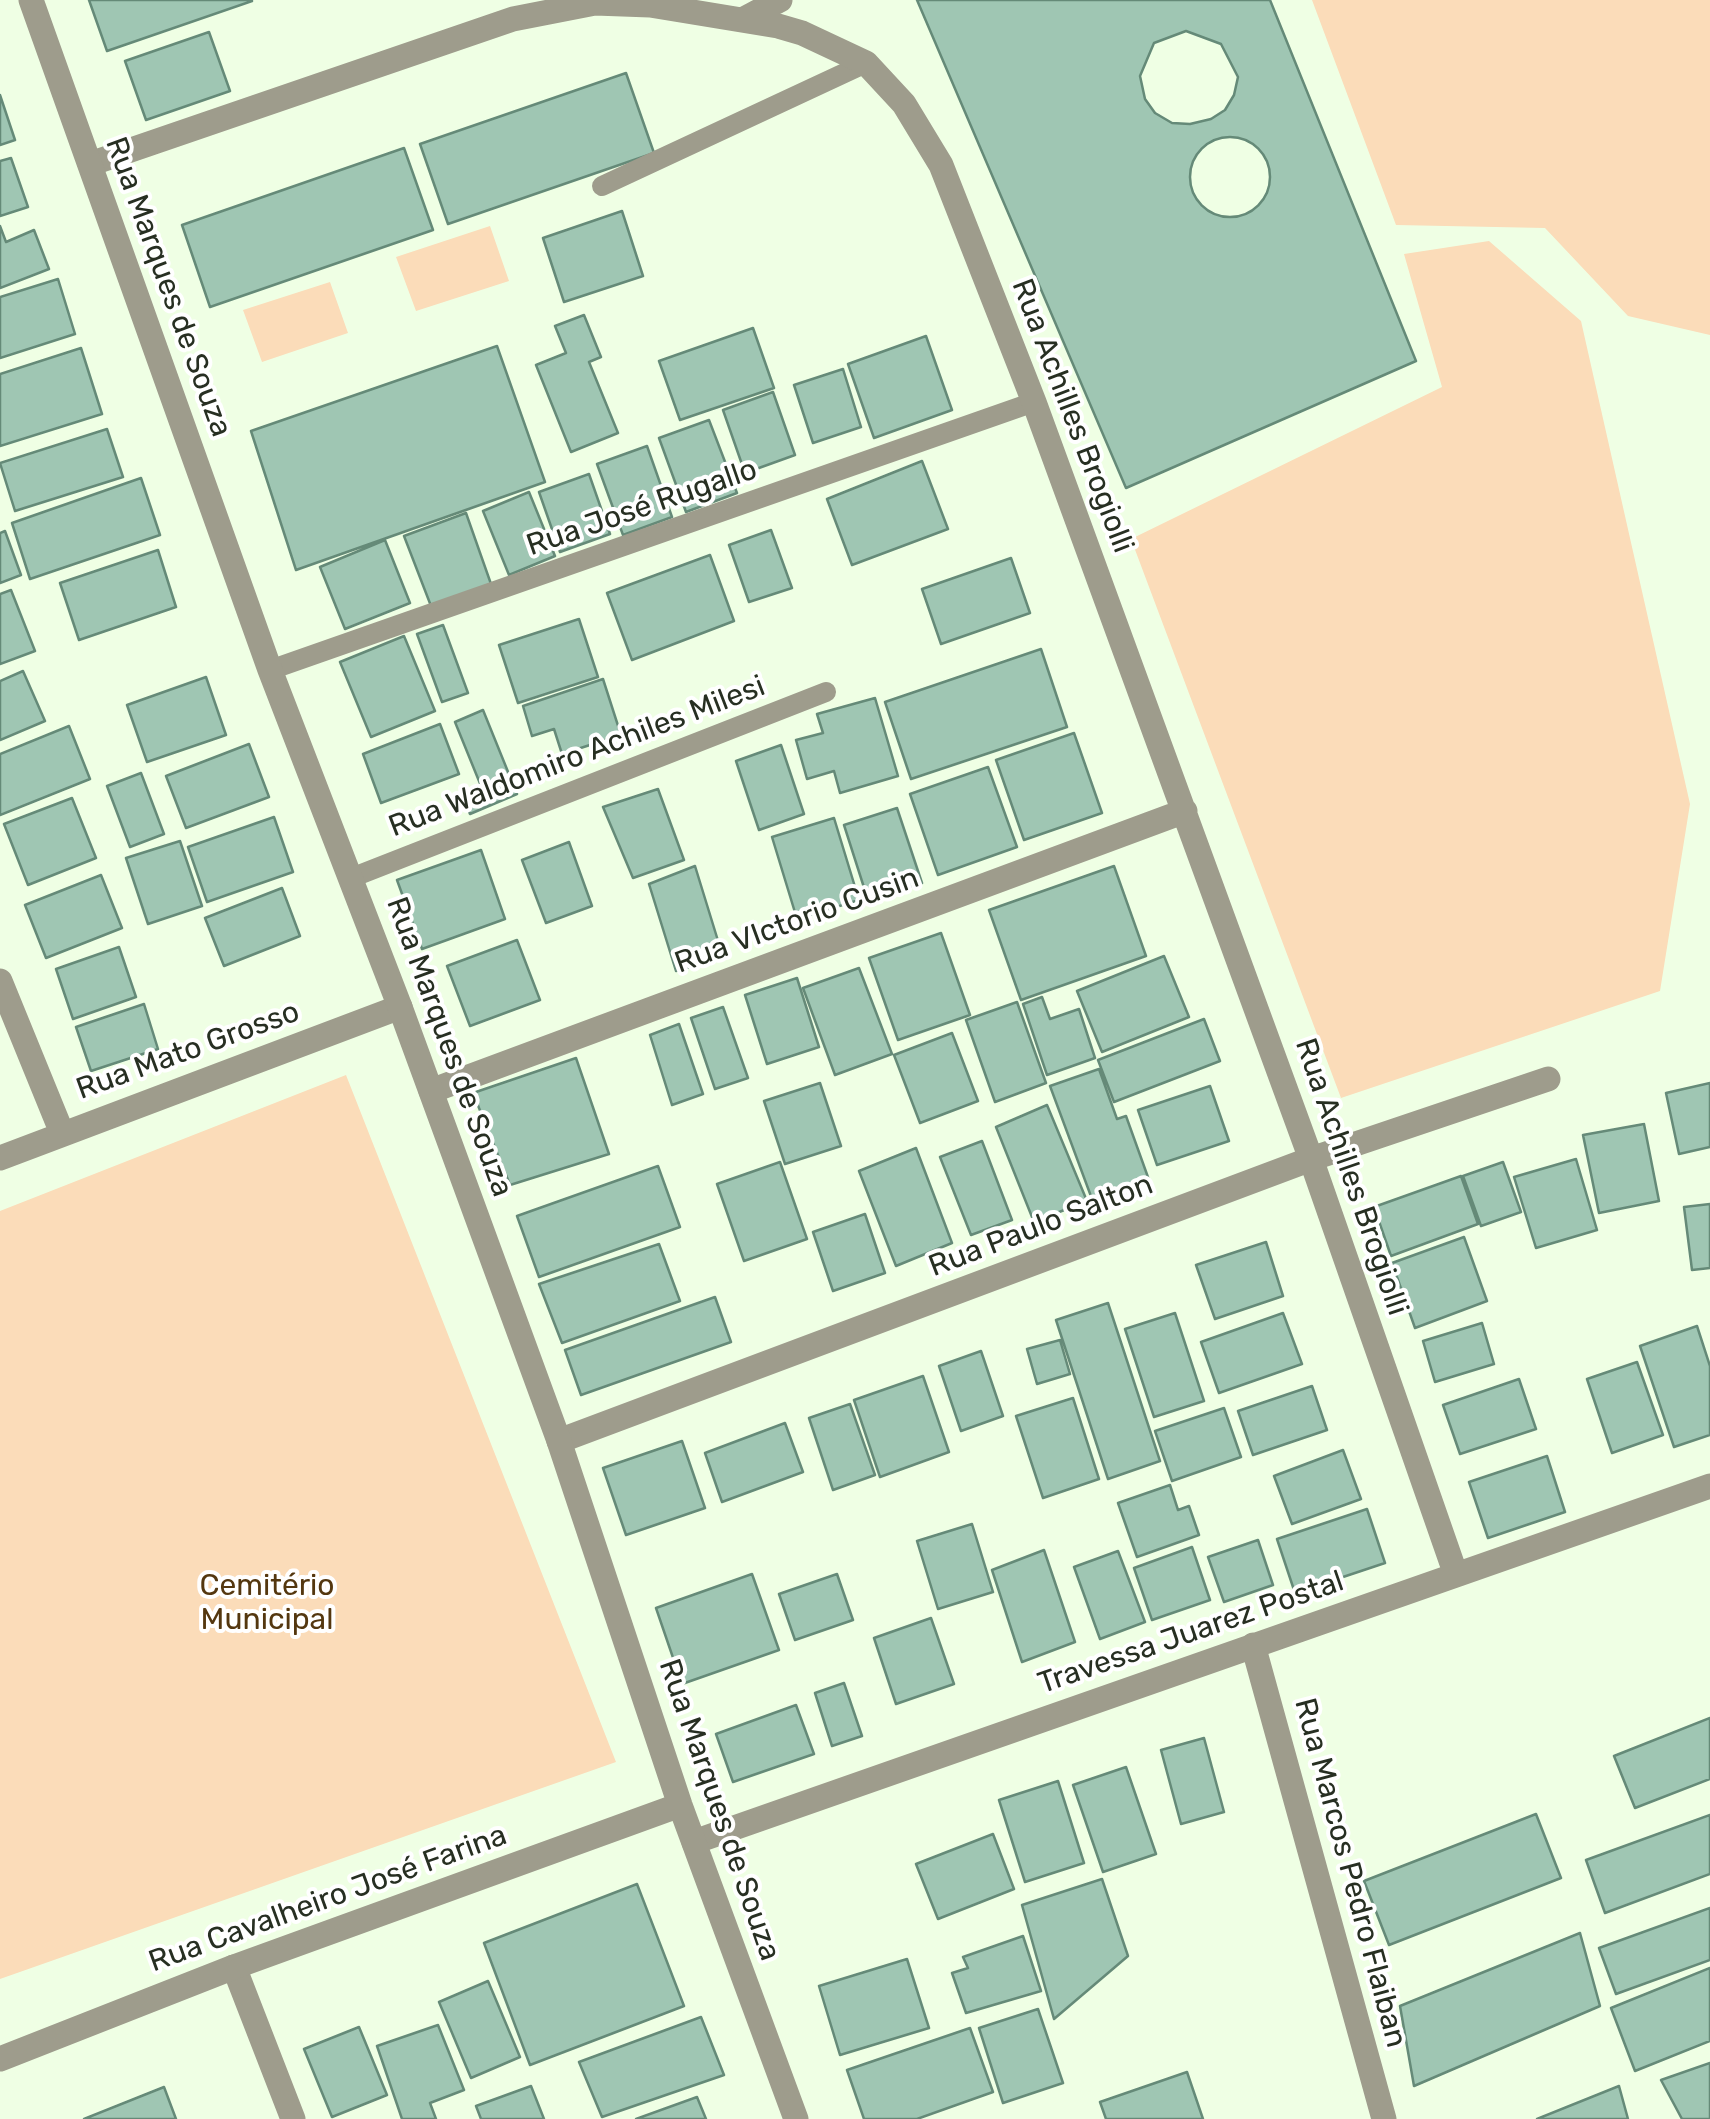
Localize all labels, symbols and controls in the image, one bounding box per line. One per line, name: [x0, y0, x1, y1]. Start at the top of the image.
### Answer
street label: Rua Marques de Souza: [97, 132, 239, 442]
street label: Rua Achilles Brogiolli: [1003, 274, 1141, 558]
street label: Rua José Rugallo: [522, 452, 762, 564]
street label: Rua Waldomiro Achiles Milesi: [384, 669, 770, 845]
street label: Rua VIctorio Cusin: [670, 860, 924, 982]
street label: Rua Marques de Souza: [378, 892, 520, 1202]
street label: Rua Mato Grosso: [72, 994, 304, 1108]
street label: Rua Achilles Brogiolli: [1287, 1034, 1415, 1320]
street label: Rua Paulo Salton: [924, 1167, 1158, 1285]
street label: Travessa Juarez Postal: [1033, 1564, 1349, 1702]
park label: Cemitério Municipal: [199, 1568, 335, 1638]
street label: Rua Marques de Souza: [651, 1655, 787, 1965]
street label: Rua Marcos Pedro Flaiban: [1286, 1694, 1414, 2052]
street label: Rua Cavalheiro José Farina: [144, 1817, 512, 1981]

